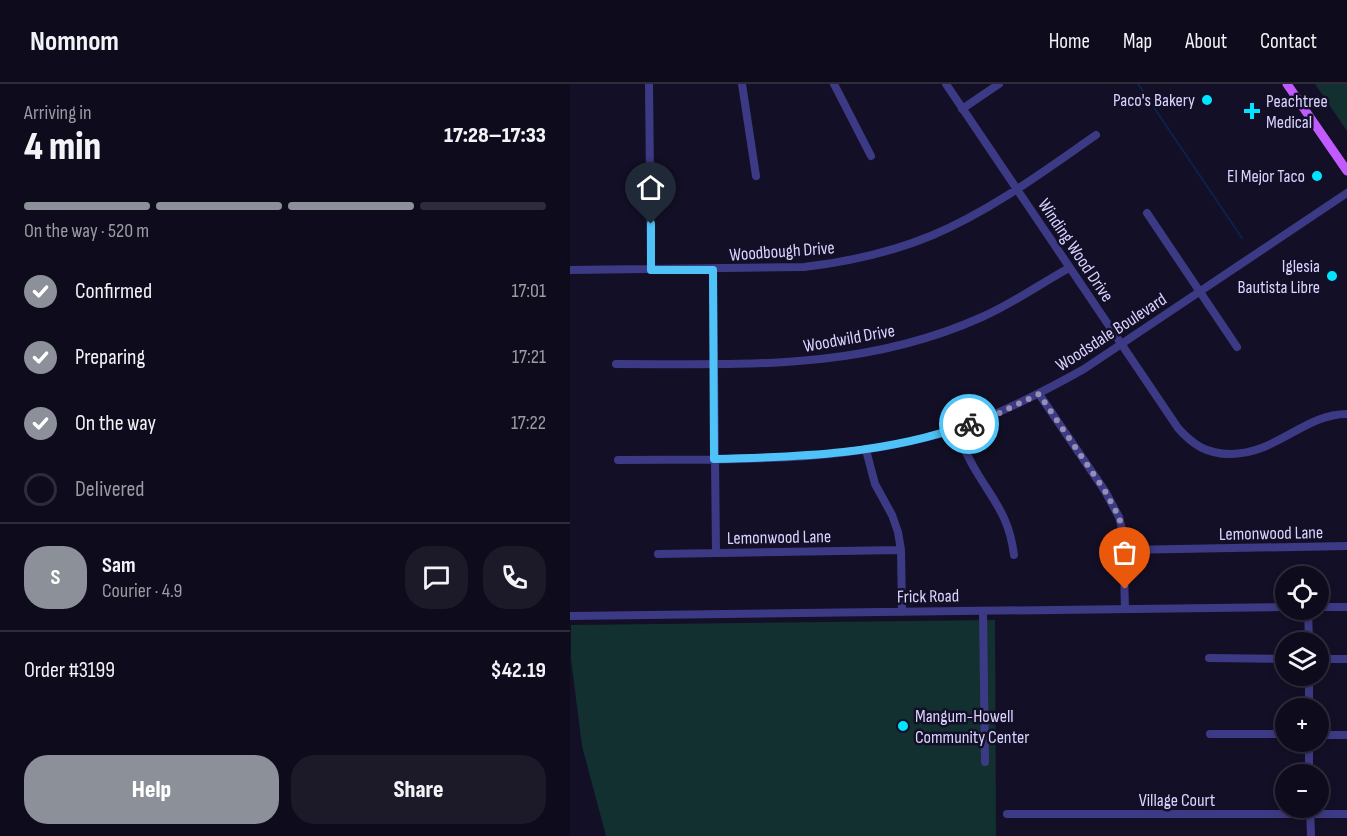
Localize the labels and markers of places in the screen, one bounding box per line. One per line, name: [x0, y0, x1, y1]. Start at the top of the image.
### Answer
place label: Paco's Bakery: [1113, 90, 1195, 111]
place label: Peachtree Medical: [1266, 91, 1328, 133]
marker: Paco's Bakery: [1200, 93, 1214, 107]
marker: Peachtree Medical: [1243, 102, 1261, 120]
pin: [625, 162, 676, 224]
place label: El Mejor Taco: [1227, 166, 1305, 187]
marker: El Mejor Taco: [1310, 169, 1324, 183]
place label: Iglesia Bautista Libre: [1237, 256, 1320, 298]
marker: Iglesia Bautista Libre: [1325, 269, 1339, 283]
pin: [1099, 527, 1150, 589]
place label: Mangum-Howell Community Center: [915, 706, 1029, 748]
marker: Mangum-Howell Community Center: [896, 719, 910, 733]

